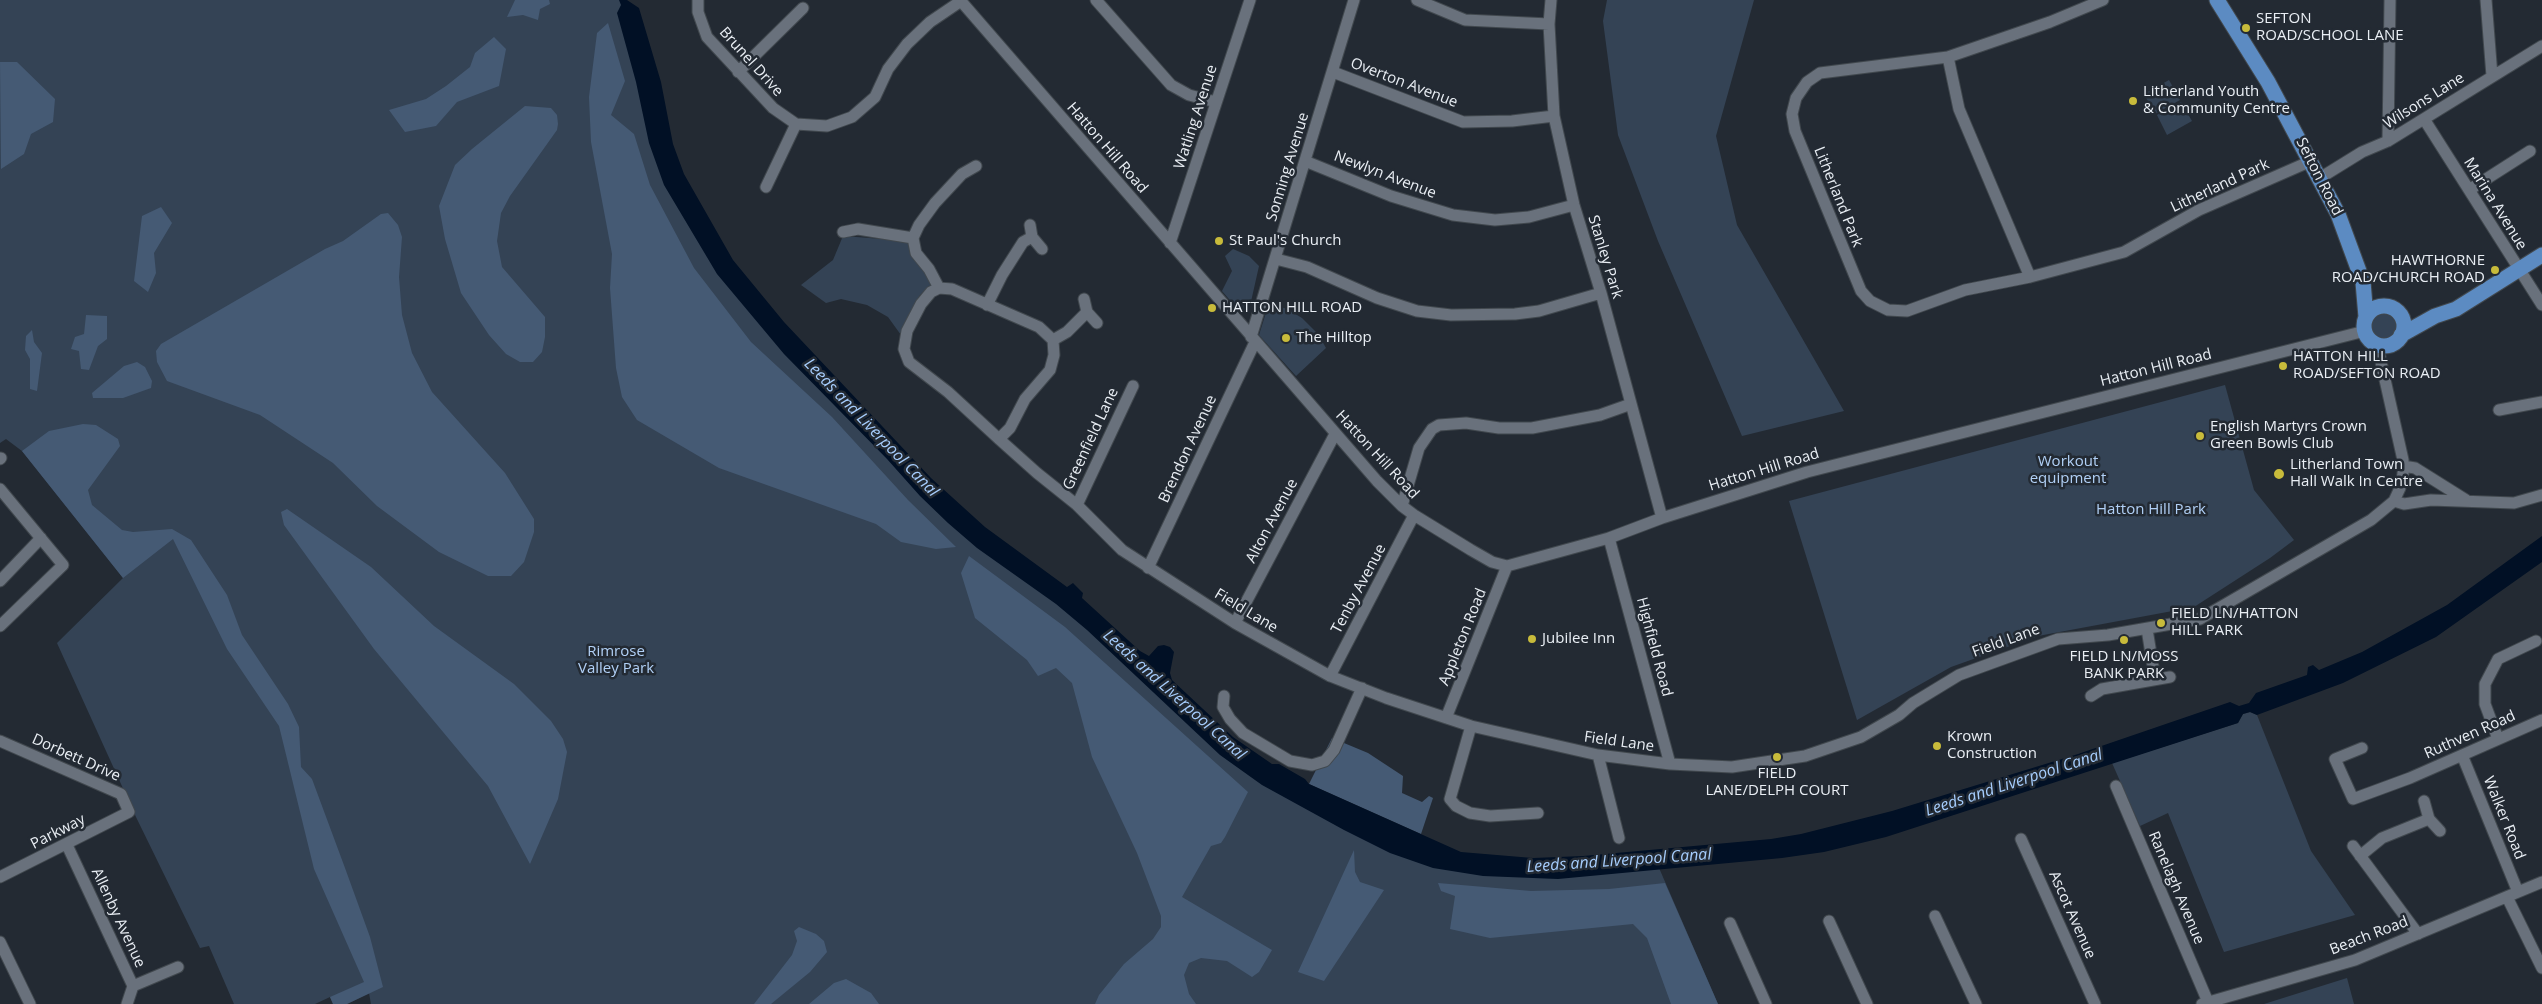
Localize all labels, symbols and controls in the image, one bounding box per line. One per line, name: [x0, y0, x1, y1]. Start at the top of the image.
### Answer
place label: SEFTON ROAD/SCHOOL LANE: [2256, 10, 2404, 45]
marker: SEFTON ROAD/SCHOOL LANE: [2240, 22, 2252, 34]
street label: Brunel Drive: [715, 24, 787, 100]
street label: Overton Avenue: [1348, 54, 1460, 112]
street label: Watling Avenue: [1171, 63, 1221, 171]
street label: Wilsons Lane: [2380, 69, 2468, 133]
place label: Litherland Youth & Community Centre: [2143, 83, 2290, 118]
marker: Litherland Youth & Community Centre: [2127, 95, 2139, 107]
street label: Hatton Hill Road: [1063, 99, 1151, 197]
street label: Sonning Avenue: [1263, 110, 1313, 224]
street label: Sefton Road: [2292, 135, 2346, 219]
street label: Litherland Park: [1810, 144, 1866, 250]
street label: Newlyn Avenue: [1331, 147, 1439, 203]
street label: Litherland Park: [2168, 155, 2272, 217]
street label: Marina Avenue: [2459, 155, 2531, 253]
street label: Stanley Park: [1584, 213, 1626, 301]
place label: St Paul's Church: [1229, 232, 1342, 250]
marker: St Paul's Church: [1213, 235, 1225, 247]
place label: HAWTHORNE ROAD/CHURCH ROAD: [2332, 252, 2485, 287]
marker: HAWTHORNE ROAD/CHURCH ROAD: [2489, 264, 2501, 276]
place label: HATTON HILL ROAD: [1222, 299, 1362, 317]
marker: HATTON HILL ROAD: [1206, 302, 1218, 314]
place label: The Hilltop: [1296, 329, 1372, 347]
marker: The Hilltop: [1280, 332, 1292, 344]
street label: Hatton Hill Road: [2098, 345, 2214, 391]
place label: HATTON HILL ROAD/SEFTON ROAD: [2293, 348, 2441, 383]
water label: Leeds and Liverpool Canal: [800, 355, 942, 501]
marker: HATTON HILL ROAD/SEFTON ROAD: [2277, 360, 2289, 372]
street label: Greenfield Lane: [1059, 385, 1123, 493]
street label: Brendon Avenue: [1155, 392, 1221, 506]
street label: Hatton Hill Road: [1331, 407, 1423, 503]
place label: English Martyrs Crown Green Bowls Club: [2210, 418, 2367, 453]
marker: English Martyrs Crown Green Bowls Club: [2194, 430, 2206, 442]
street label: Hatton Hill Road: [1707, 445, 1821, 495]
park label: Workout equipment: [2030, 453, 2106, 488]
place label: Litherland Town Hall Walk In Centre: [2290, 456, 2423, 491]
marker: Litherland Town Hall Walk In Centre: [2272, 467, 2286, 481]
street label: Alton Avenue: [1242, 476, 1302, 566]
park label: Hatton Hill Park: [2096, 501, 2206, 519]
street label: Tenby Avenue: [1328, 541, 1390, 637]
street label: Field Lane: [1211, 585, 1281, 637]
street label: Appleton Road: [1435, 586, 1491, 688]
street label: Highfield Road: [1632, 595, 1676, 699]
place label: FIELD LN/HATTON HILL PARK: [2171, 605, 2299, 640]
marker: FIELD LN/HATTON HILL PARK: [2155, 617, 2167, 629]
street label: Field Lane: [1970, 620, 2042, 662]
water label: Leeds and Liverpool Canal: [1099, 626, 1249, 764]
place label: Jubilee Inn: [1542, 630, 1615, 648]
marker: Jubilee Inn: [1526, 633, 1538, 645]
marker: FIELD LN/MOSS BANK PARK: [2118, 634, 2130, 646]
park label: Rimrose Valley Park: [578, 643, 654, 678]
place label: FIELD LN/MOSS BANK PARK: [2069, 648, 2179, 683]
street label: Ruthven Road: [2422, 707, 2518, 763]
street label: Field Lane: [1583, 728, 1655, 756]
place label: Krown Construction: [1947, 728, 2037, 763]
street label: Dorbett Drive: [29, 730, 123, 786]
marker: Krown Construction: [1931, 740, 1943, 752]
water label: Leeds and Liverpool Canal: [1923, 745, 2105, 821]
marker: FIELD LANE/DELPH COURT: [1771, 751, 1783, 763]
place label: FIELD LANE/DELPH COURT: [1705, 765, 1849, 800]
street label: Walker Road: [2479, 774, 2529, 862]
street label: Parkway: [28, 811, 88, 853]
street label: Ranelagh Avenue: [2144, 829, 2208, 947]
water label: Leeds and Liverpool Canal: [1526, 845, 1712, 877]
street label: Allenby Avenue: [87, 865, 149, 971]
street label: Ascot Avenue: [2045, 868, 2099, 962]
street label: Beach Road: [2327, 913, 2411, 959]

